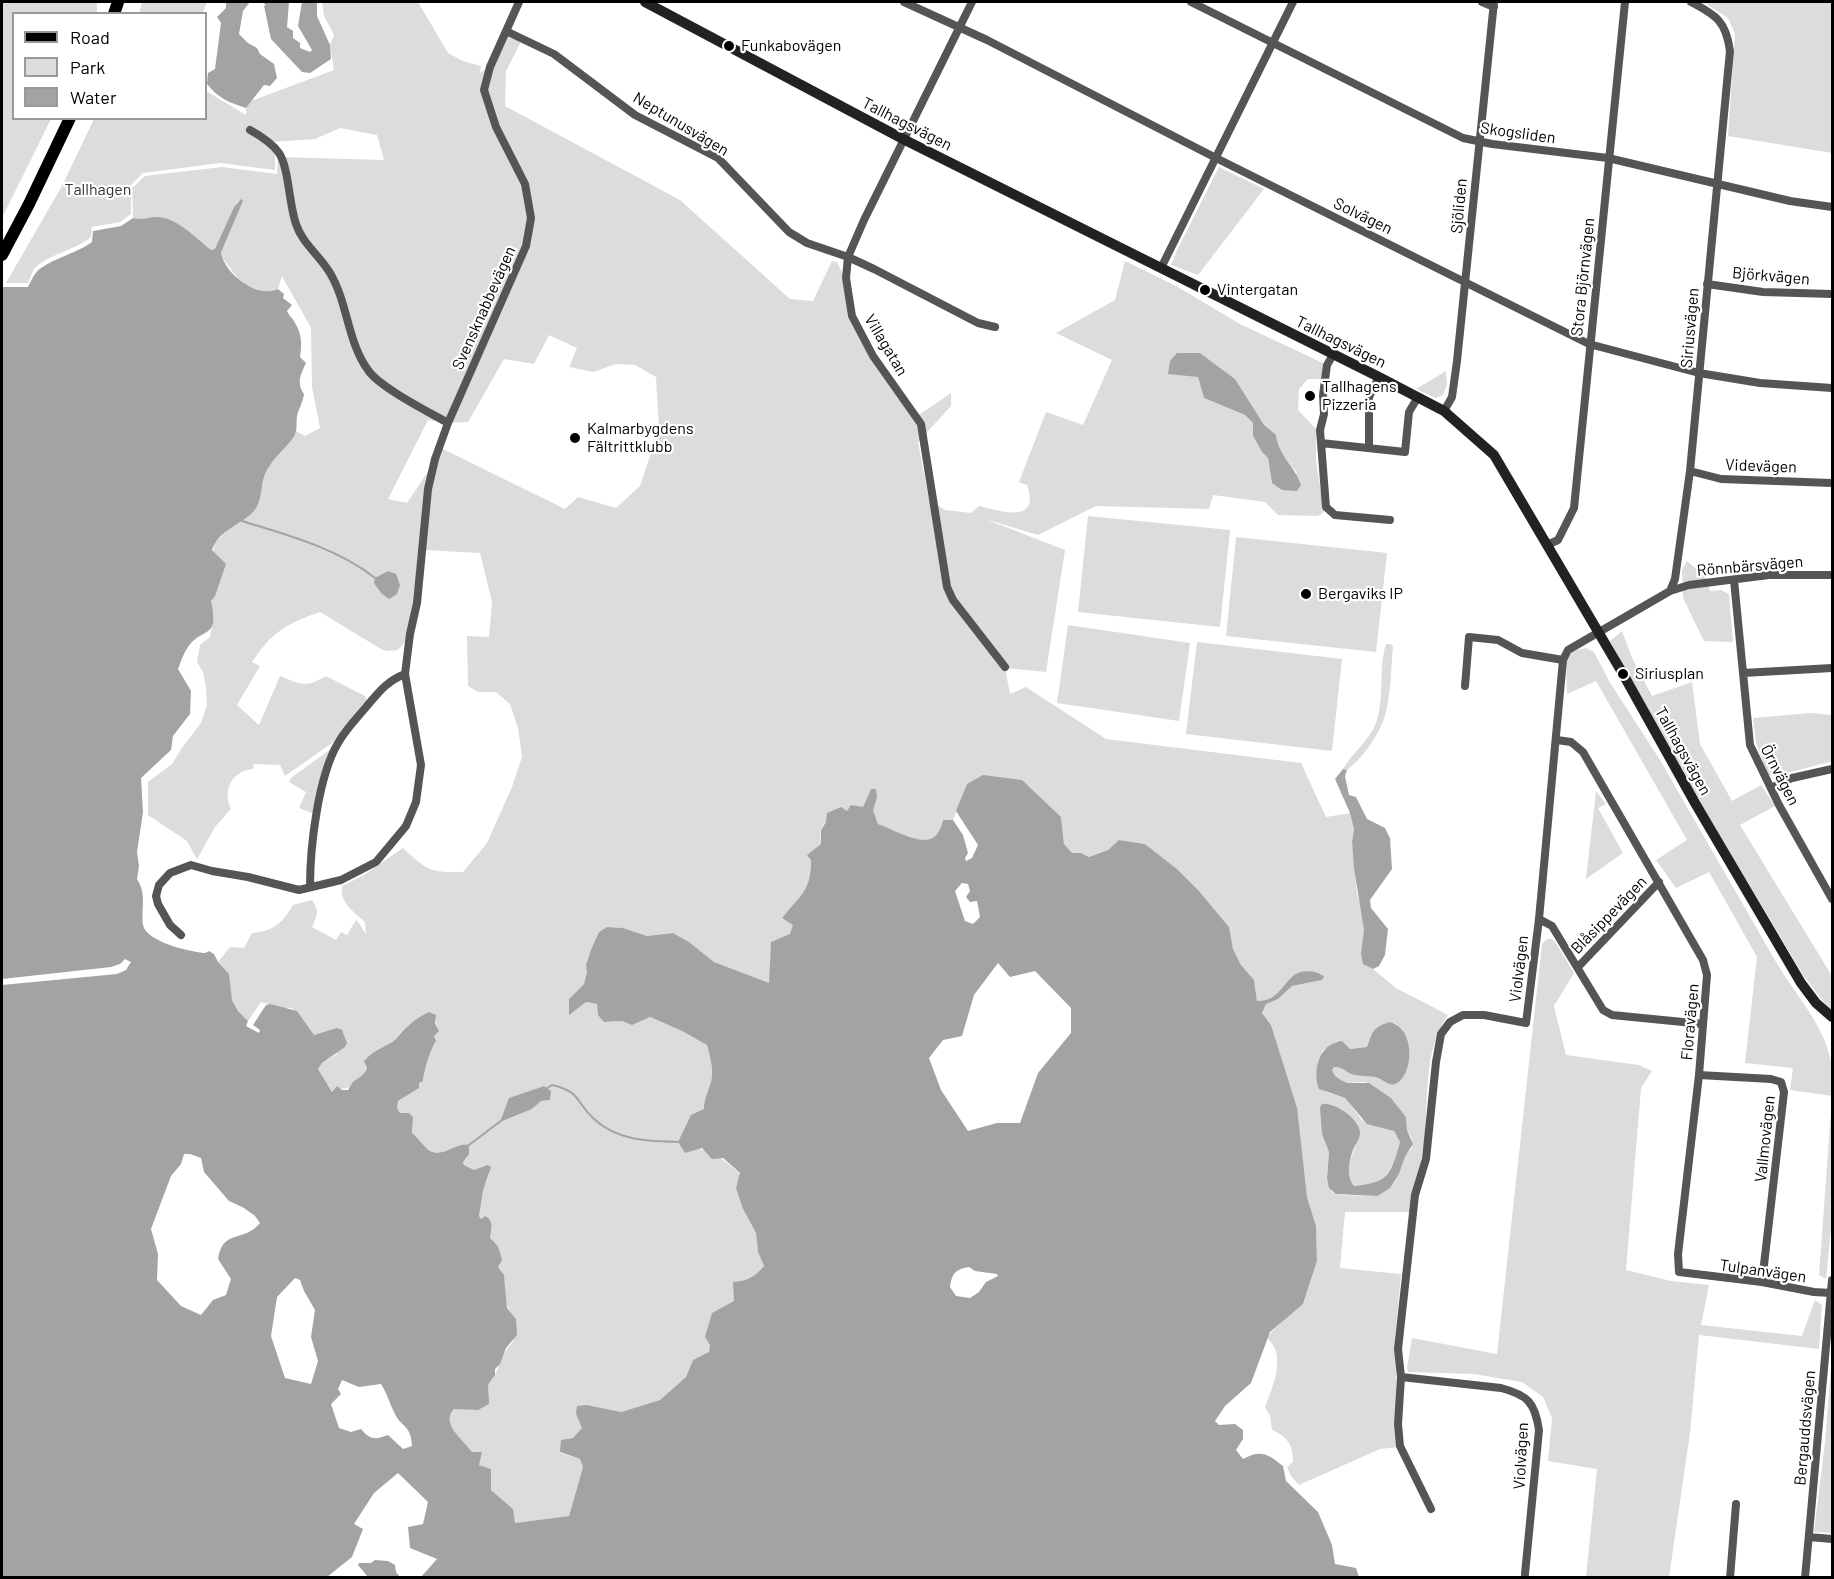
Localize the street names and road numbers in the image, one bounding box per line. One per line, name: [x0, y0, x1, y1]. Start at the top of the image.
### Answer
street label: Neptunusvägen: [630, 88, 732, 160]
street label: Tallhagsvägen: [859, 93, 955, 155]
street label: Skogsliden: [1479, 118, 1557, 148]
street label: Sjöliden: [1447, 178, 1471, 234]
street label: Solvägen: [1330, 194, 1396, 238]
street label: Stora Björnvägen: [1567, 217, 1599, 337]
street label: Svensknabbevägen: [448, 243, 520, 373]
street label: Björkvägen: [1731, 263, 1811, 289]
street label: Siriusvägen: [1677, 287, 1703, 369]
street label: Villagatan: [860, 311, 912, 379]
street label: Tallhagsvägen: [1293, 312, 1389, 372]
street label: Videvägen: [1725, 455, 1797, 477]
street label: Rönnbärsvägen: [1696, 552, 1804, 580]
street label: Tallhagsvägen: [1651, 703, 1715, 799]
street label: Örnvägen: [1757, 741, 1803, 809]
street label: Blåsippevägen: [1567, 872, 1651, 958]
street label: Violvägen: [1505, 934, 1533, 1004]
street label: Floravägen: [1677, 983, 1703, 1061]
street label: Vallmovägen: [1751, 1095, 1779, 1183]
street label: Tulpanvägen: [1718, 1255, 1808, 1287]
street label: Bergauddsvägen: [1790, 1370, 1820, 1486]
street label: Violvägen: [1510, 1422, 1532, 1490]

